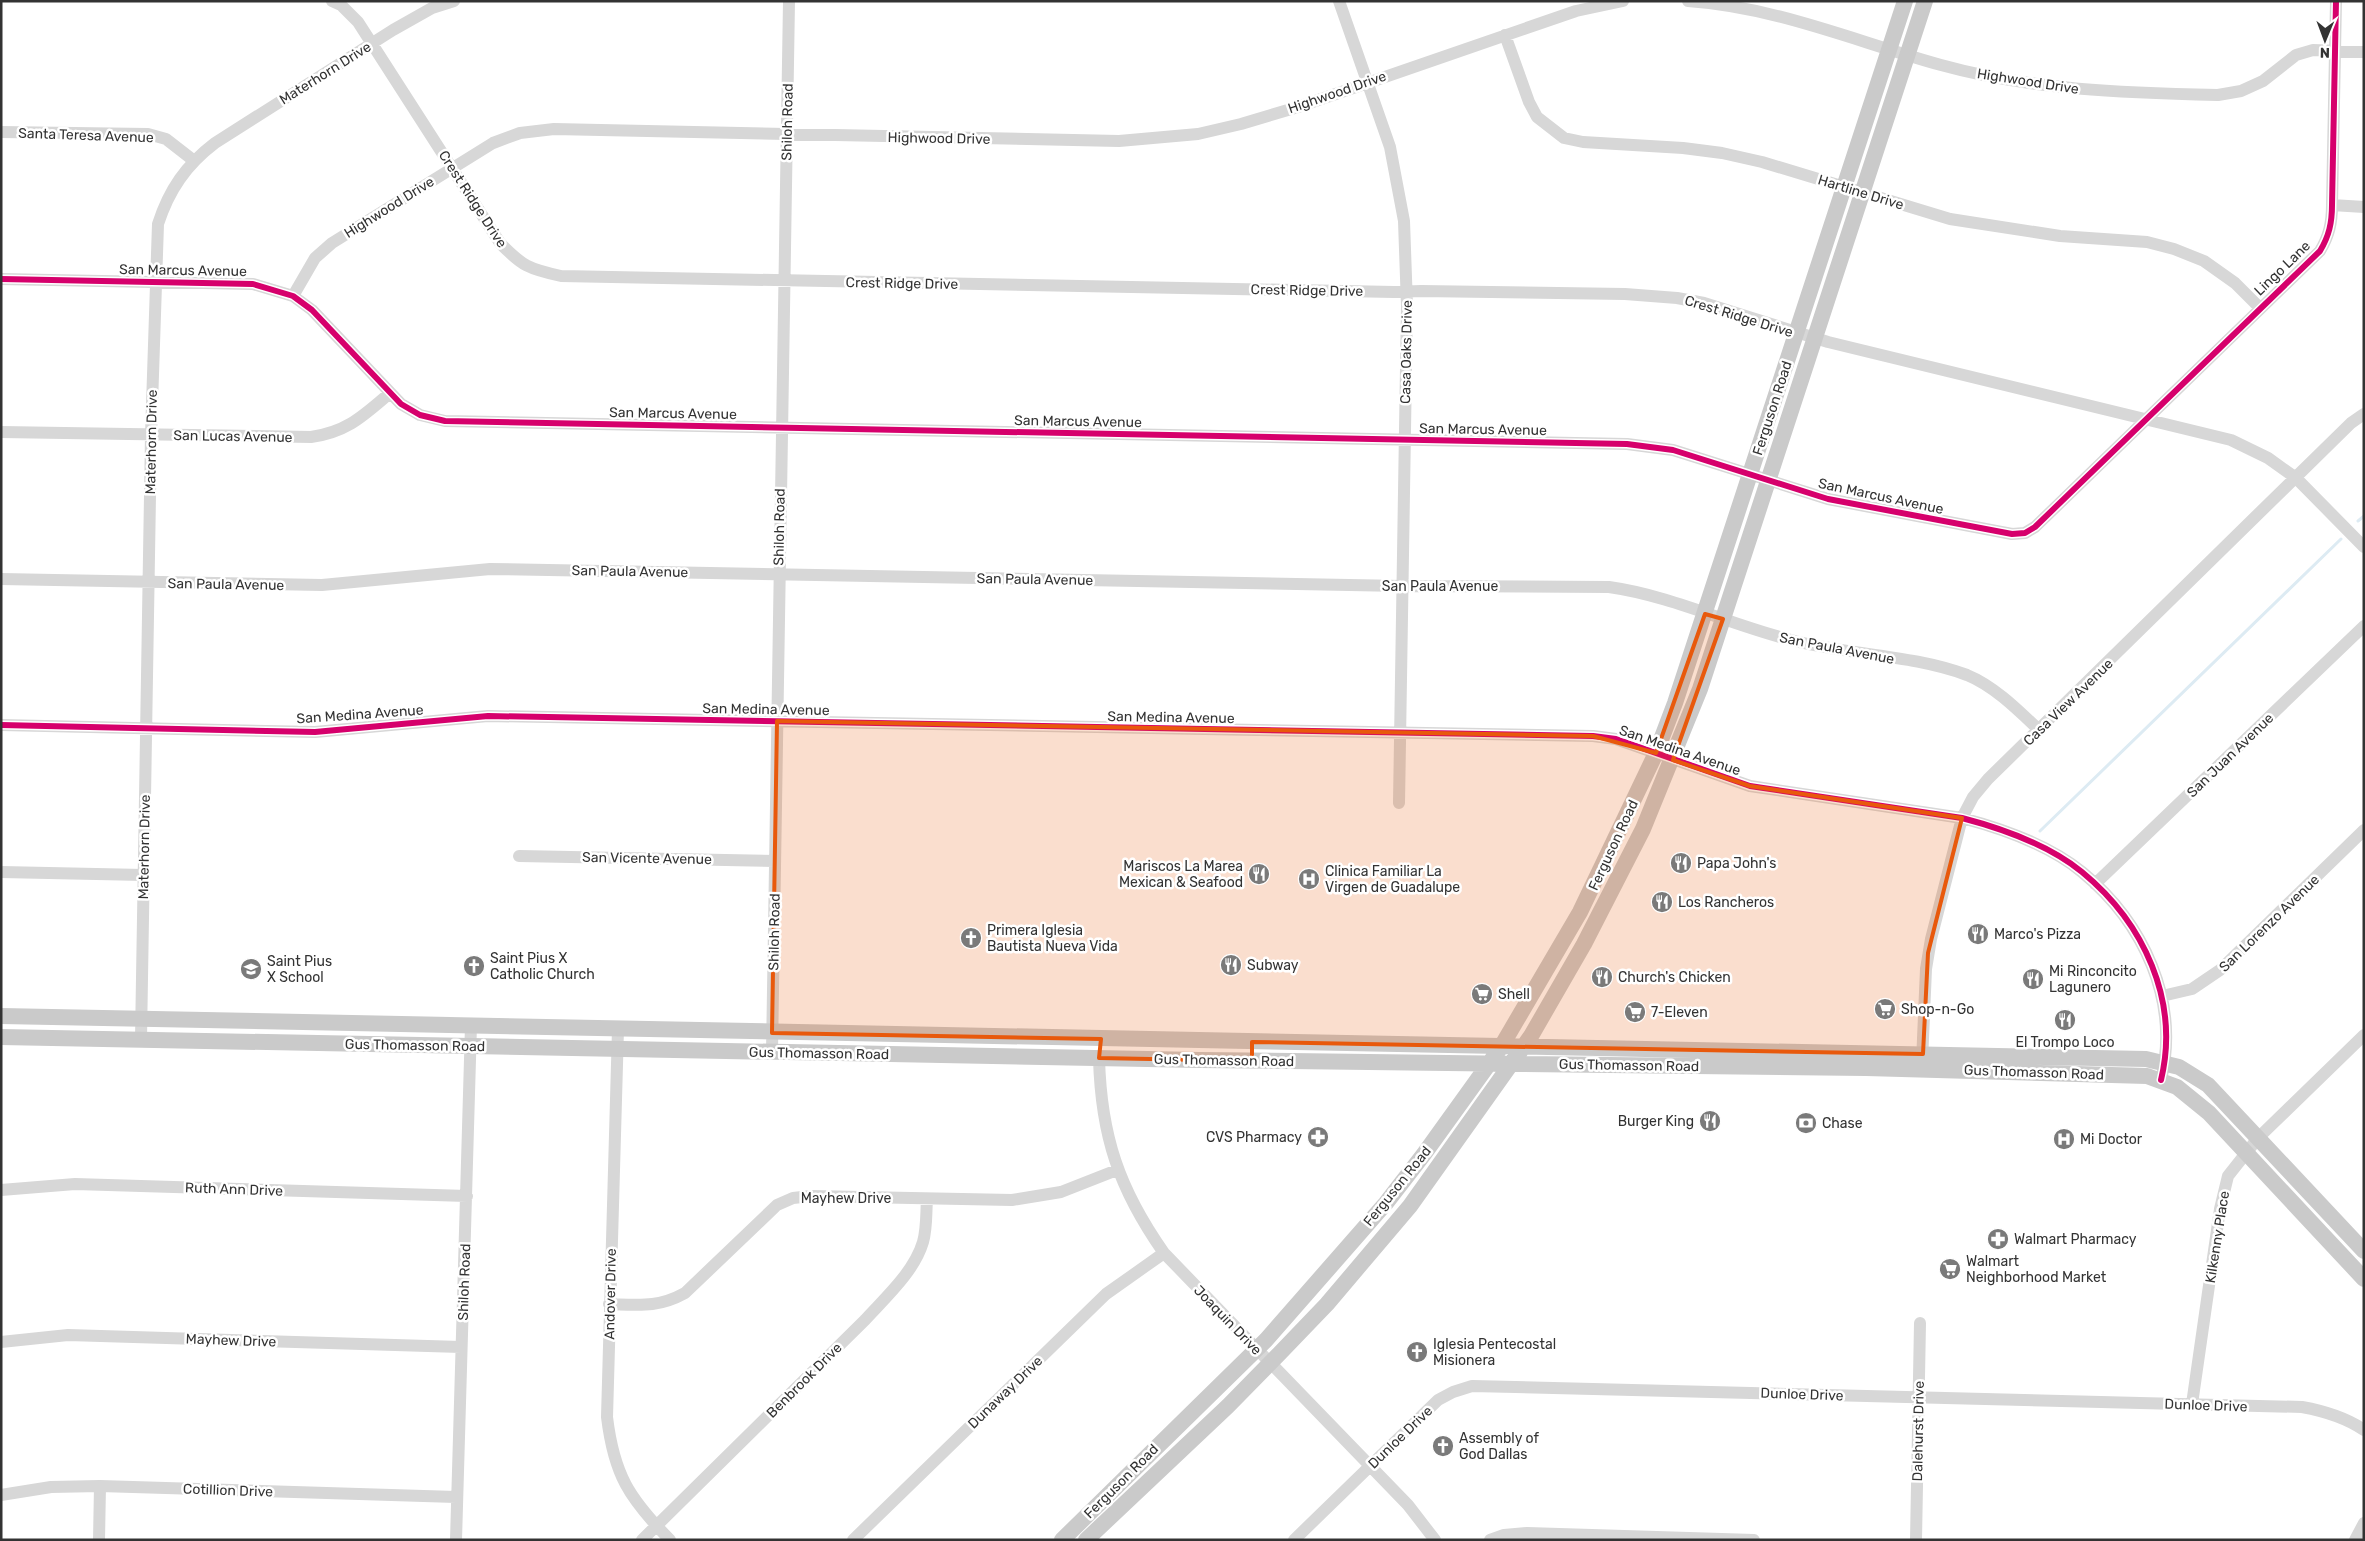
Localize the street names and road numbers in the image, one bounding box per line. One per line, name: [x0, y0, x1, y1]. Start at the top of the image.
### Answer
street label: Materhorn Drive: [276, 38, 374, 108]
street label: Highwood Drive: [1976, 65, 2080, 98]
street label: Highwood Drive: [1286, 68, 1389, 117]
street label: Shiloh Road: [778, 83, 797, 161]
street label: Santa Teresa Avenue: [18, 125, 154, 146]
street label: Highwood Drive: [887, 129, 991, 148]
street label: Crest Ridge Drive: [435, 147, 510, 251]
street label: Hartline Drive: [1816, 171, 1906, 214]
street label: Highwood Drive: [341, 173, 437, 242]
street label: Lingo Lane: [2251, 237, 2314, 299]
street label: San Marcus Avenue: [119, 261, 247, 280]
street label: Crest Ridge Drive: [846, 274, 959, 293]
street label: Crest Ridge Drive: [1251, 281, 1364, 300]
street label: Crest Ridge Drive: [1683, 292, 1795, 341]
street label: Casa Oaks Drive: [1397, 300, 1416, 404]
street label: Ferguson Road: [1749, 359, 1796, 457]
street label: Materhorn Drive: [142, 389, 161, 495]
street label: San Marcus Avenue: [609, 404, 737, 423]
street label: San Marcus Avenue: [1014, 412, 1142, 431]
street label: San Marcus Avenue: [1419, 420, 1547, 439]
street label: San Lucas Avenue: [173, 427, 293, 446]
street label: San Marcus Avenue: [1817, 475, 1945, 518]
street label: Shiloh Road: [770, 488, 789, 566]
street label: San Paula Avenue: [572, 562, 689, 581]
street label: San Paula Avenue: [977, 570, 1094, 589]
street label: San Paula Avenue: [168, 575, 285, 594]
street label: San Paula Avenue: [1382, 578, 1498, 595]
street label: San Paula Avenue: [1778, 629, 1896, 668]
street label: Casa View Avenue: [2020, 655, 2117, 750]
street label: San Medina Avenue: [702, 700, 830, 719]
street label: San Medina Avenue: [296, 702, 424, 727]
street label: San Medina Avenue: [1107, 708, 1235, 727]
street label: San Juan Avenue: [2183, 710, 2277, 801]
street label: San Medina Avenue: [1617, 722, 1743, 779]
street label: Materhorn Drive: [135, 794, 154, 900]
street label: Ferguson Road: [1585, 797, 1642, 893]
street label: San Vicente Avenue: [582, 849, 712, 868]
street label: San Lorenzo Avenue: [2216, 871, 2323, 976]
street label: Shiloh Road: [765, 893, 784, 971]
street label: Gus Thomasson Road: [345, 1036, 485, 1055]
street label: Gus Thomasson Road: [749, 1044, 889, 1063]
street label: Gus Thomasson Road: [1154, 1051, 1294, 1070]
street label: Gus Thomasson Road: [1559, 1056, 1699, 1075]
street label: Gus Thomasson Road: [1964, 1062, 2104, 1083]
street label: Ferguson Road: [1360, 1143, 1435, 1230]
street label: Ruth Ann Drive: [185, 1179, 283, 1200]
street label: Mayhew Drive: [801, 1190, 891, 1207]
street label: Kilkenny Place: [2202, 1190, 2233, 1284]
street label: Shiloh Road: [455, 1243, 474, 1321]
street label: Andover Drive: [601, 1248, 620, 1340]
street label: Joaquin Drive: [1190, 1282, 1265, 1359]
street label: Mayhew Drive: [185, 1330, 277, 1351]
street label: Benbrook Drive: [763, 1339, 846, 1422]
street label: Dunaway Drive: [964, 1352, 1046, 1432]
street label: Dalehurst Drive: [1909, 1380, 1928, 1481]
street label: Dunloe Drive: [1760, 1385, 1844, 1404]
street label: Dunloe Drive: [2164, 1396, 2248, 1415]
street label: Dunloe Drive: [1365, 1402, 1436, 1472]
street label: Ferguson Road: [1081, 1441, 1162, 1522]
street label: Cotillion Drive: [183, 1480, 273, 1501]

